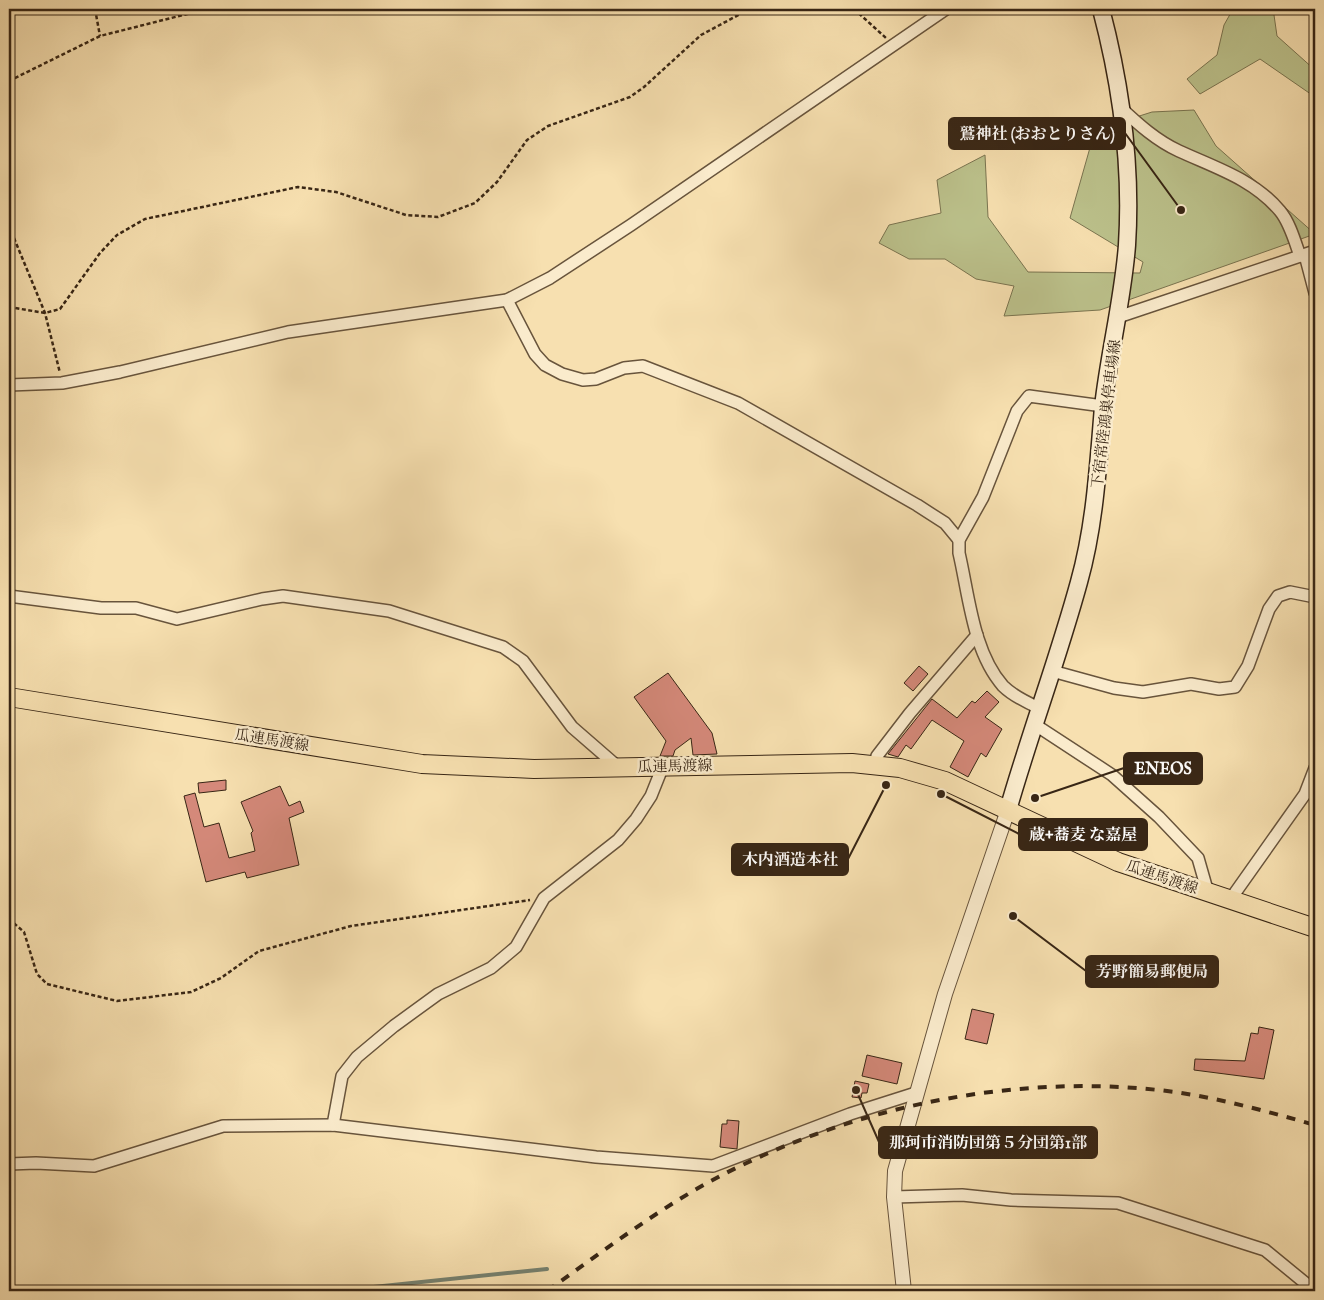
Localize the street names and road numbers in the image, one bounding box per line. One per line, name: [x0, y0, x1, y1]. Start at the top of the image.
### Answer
street label: 下宿常陸鴻巣停車場線: [1088, 338, 1125, 490]
street label: 瓜連馬渡線: [233, 725, 310, 756]
street label: 瓜連馬渡線: [637, 756, 713, 777]
street label: 瓜連馬渡線: [1123, 856, 1200, 899]

